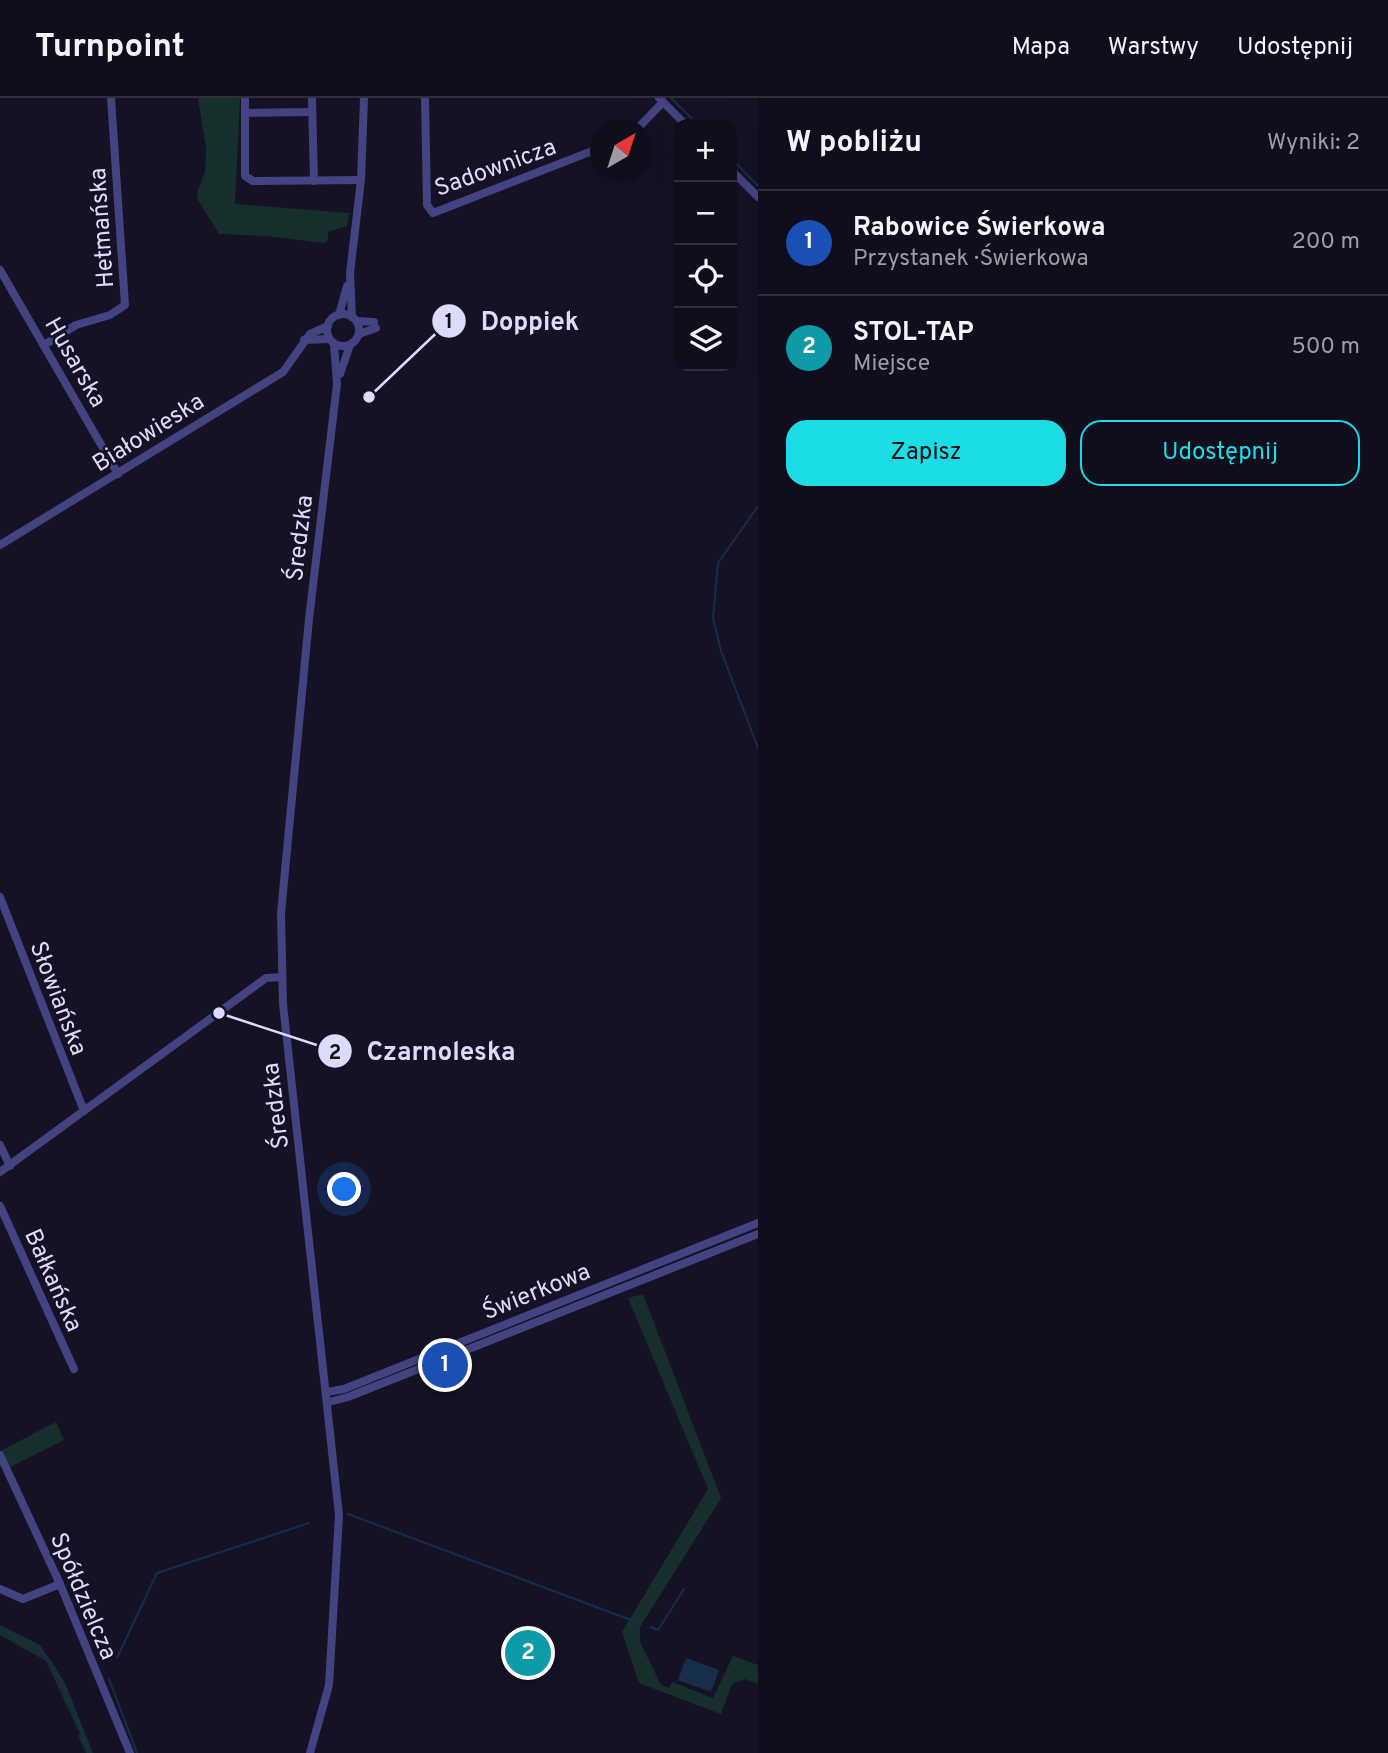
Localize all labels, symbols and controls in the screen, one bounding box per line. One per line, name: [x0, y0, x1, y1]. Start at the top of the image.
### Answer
text: Turnpoint: [35, 27, 185, 69]
text: Mapa: [1012, 33, 1070, 63]
text: Warstwy: [1108, 33, 1199, 63]
text: Udostępnij: [1237, 33, 1353, 63]
north arrow: [590, 119, 653, 182]
map controls: [674, 119, 737, 371]
button: +: [674, 119, 737, 182]
text: W pobliżu: [786, 125, 922, 162]
text: Wyniki: 2: [1267, 129, 1360, 158]
street label: Sadownicza: [431, 133, 561, 205]
street label: Hetmańska: [84, 167, 122, 289]
button: −: [674, 182, 737, 245]
text: Rabowice Świerkowa: [853, 212, 1105, 245]
text: 1: [804, 228, 814, 257]
text: 200 m: [1292, 228, 1360, 257]
button: locate: [674, 245, 737, 308]
text: Przystanek · Świerkowa: [853, 245, 1089, 274]
callout: Doppiek: [432, 297, 594, 344]
text: Doppiek: [481, 307, 579, 340]
button: layers: [674, 308, 737, 371]
text: 1: [445, 309, 453, 336]
street label: Husarska: [36, 312, 112, 414]
text: STOL-TAP: [853, 317, 974, 350]
text: 2: [802, 333, 816, 362]
text: 500 m: [1292, 333, 1360, 362]
text: Miejsce: [853, 350, 930, 379]
street label: Białowieska: [88, 388, 210, 480]
button: Zapisz: [786, 420, 1066, 486]
button: Udostępnij: [1080, 420, 1360, 486]
street label: Średzka: [279, 493, 321, 583]
street label: Słowiańska: [22, 938, 93, 1060]
callout: Czarnoleska: [317, 1028, 529, 1075]
text: Czarnoleska: [366, 1037, 516, 1070]
text: 2: [329, 1040, 341, 1067]
street label: Średzka: [255, 1061, 297, 1151]
your location: [327, 1172, 361, 1206]
street label: Bałkańska: [16, 1225, 88, 1337]
street label: Świerkowa: [478, 1256, 595, 1328]
pin: 1: [422, 1339, 468, 1391]
street label: Spółdzielcza: [42, 1529, 122, 1665]
pin: 2: [505, 1627, 551, 1679]

